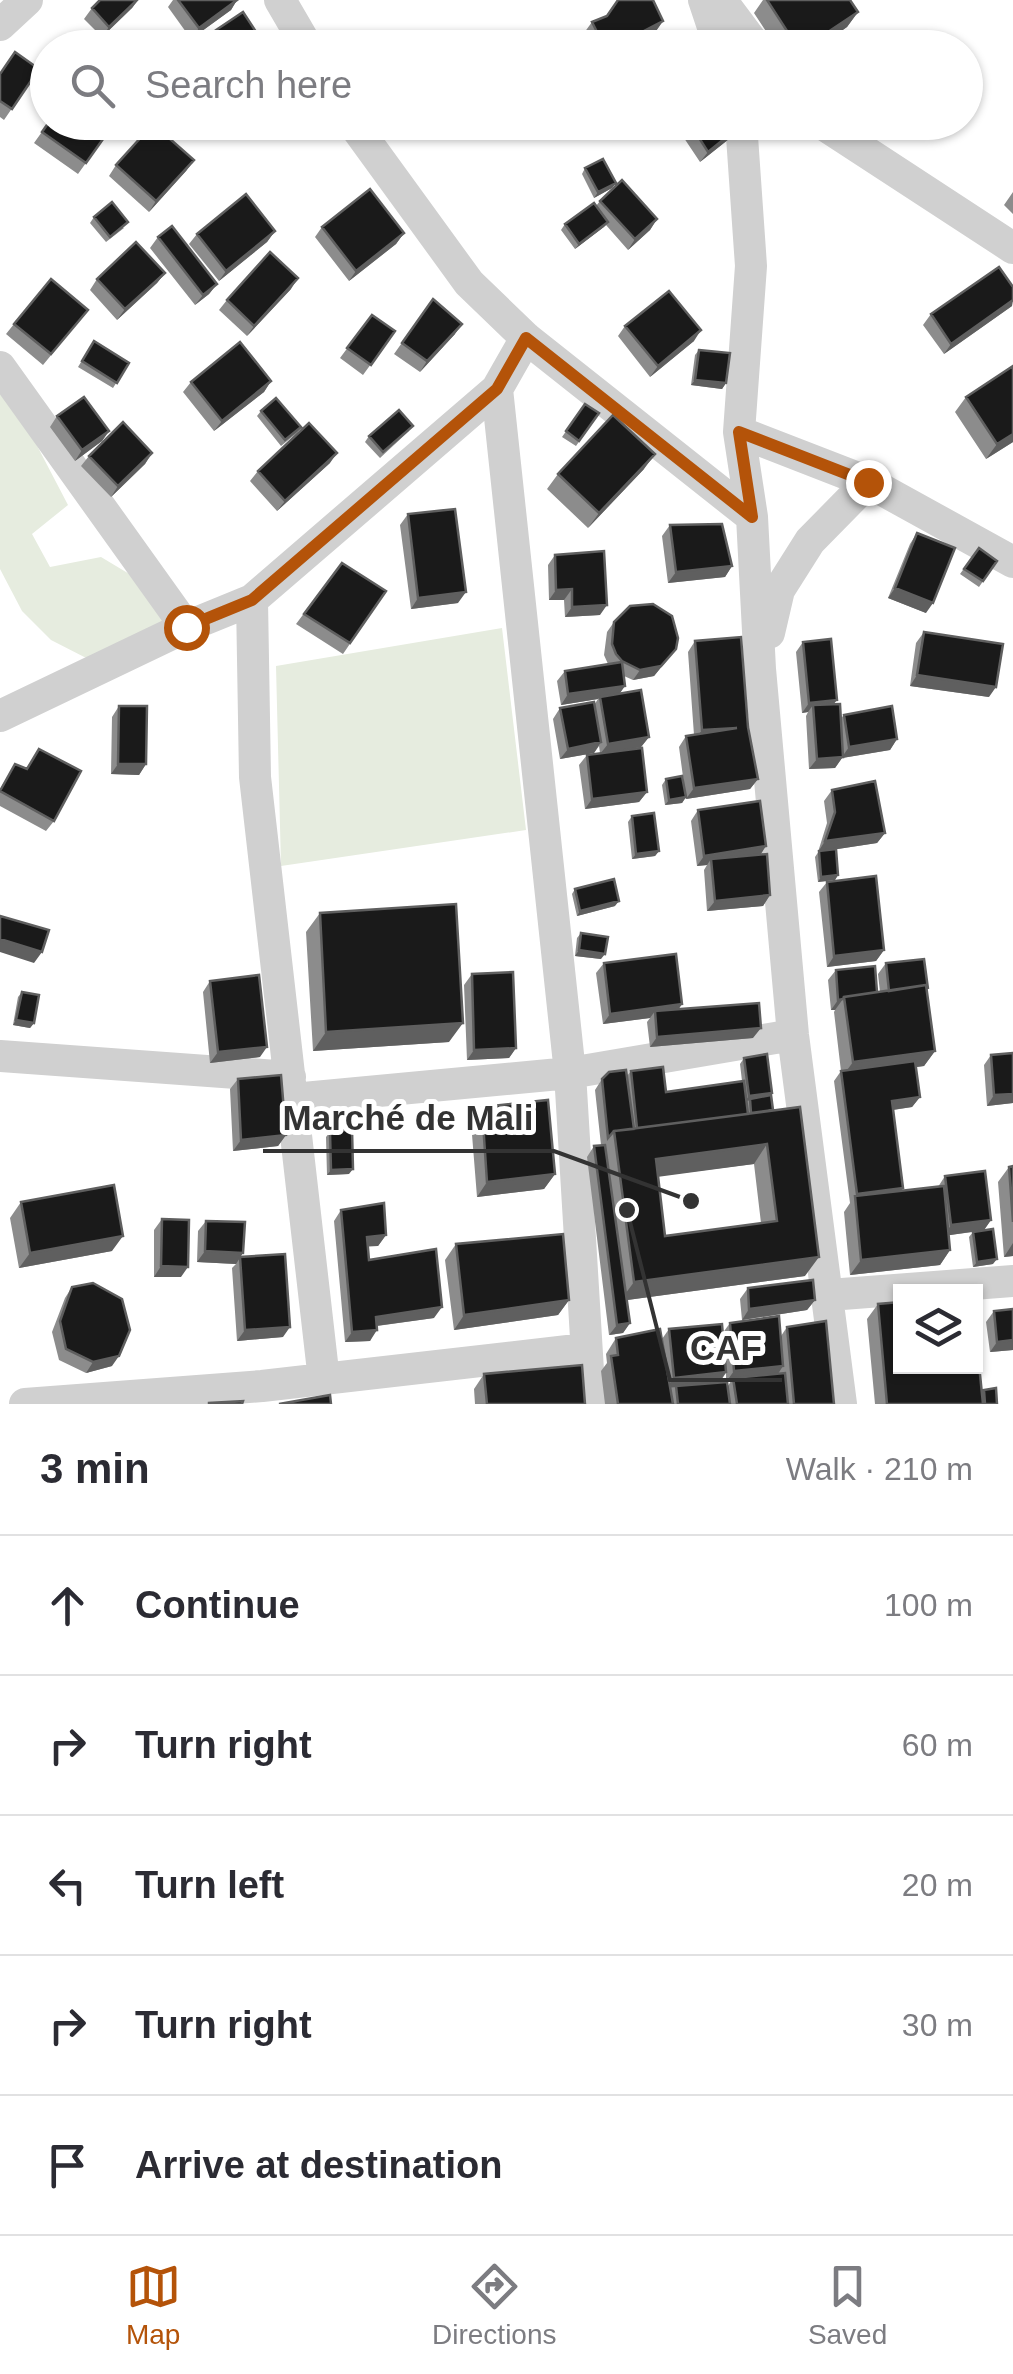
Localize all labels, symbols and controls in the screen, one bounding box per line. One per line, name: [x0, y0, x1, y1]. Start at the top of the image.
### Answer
search box: [30, 30, 983, 140]
icon: search: [65, 58, 120, 113]
text: Search here: [145, 64, 352, 106]
route end: [846, 460, 892, 506]
route start: [164, 605, 210, 651]
callout: Marché de Mali: [263, 1086, 554, 1151]
text: Marché de Mali: [283, 1098, 533, 1137]
map controls: [893, 1284, 983, 1374]
button: layers: [893, 1284, 983, 1374]
callout: CAF: [670, 1315, 782, 1380]
text: CAF: [690, 1328, 762, 1367]
text: 3 min: [40, 1445, 150, 1492]
text: Walk · 210 m: [786, 1451, 973, 1487]
icon: ahead: [40, 1578, 95, 1633]
text: Continue: [135, 1584, 300, 1626]
text: 100 m: [884, 1587, 973, 1623]
icon: right: [40, 1718, 95, 1773]
text: Turn right: [135, 1724, 312, 1766]
text: 60 m: [902, 1727, 973, 1763]
icon: left: [40, 1858, 95, 1913]
text: Turn left: [135, 1864, 284, 1906]
text: 20 m: [902, 1867, 973, 1903]
icon: right: [40, 1998, 95, 2053]
text: Turn right: [135, 2004, 312, 2046]
text: 30 m: [902, 2007, 973, 2043]
icon: arrive: [40, 2138, 95, 2193]
text: Arrive at destination: [135, 2144, 502, 2186]
tab: Map: [126, 2259, 181, 2351]
tab: Directions: [432, 2259, 557, 2351]
tab: Saved: [808, 2259, 887, 2351]

